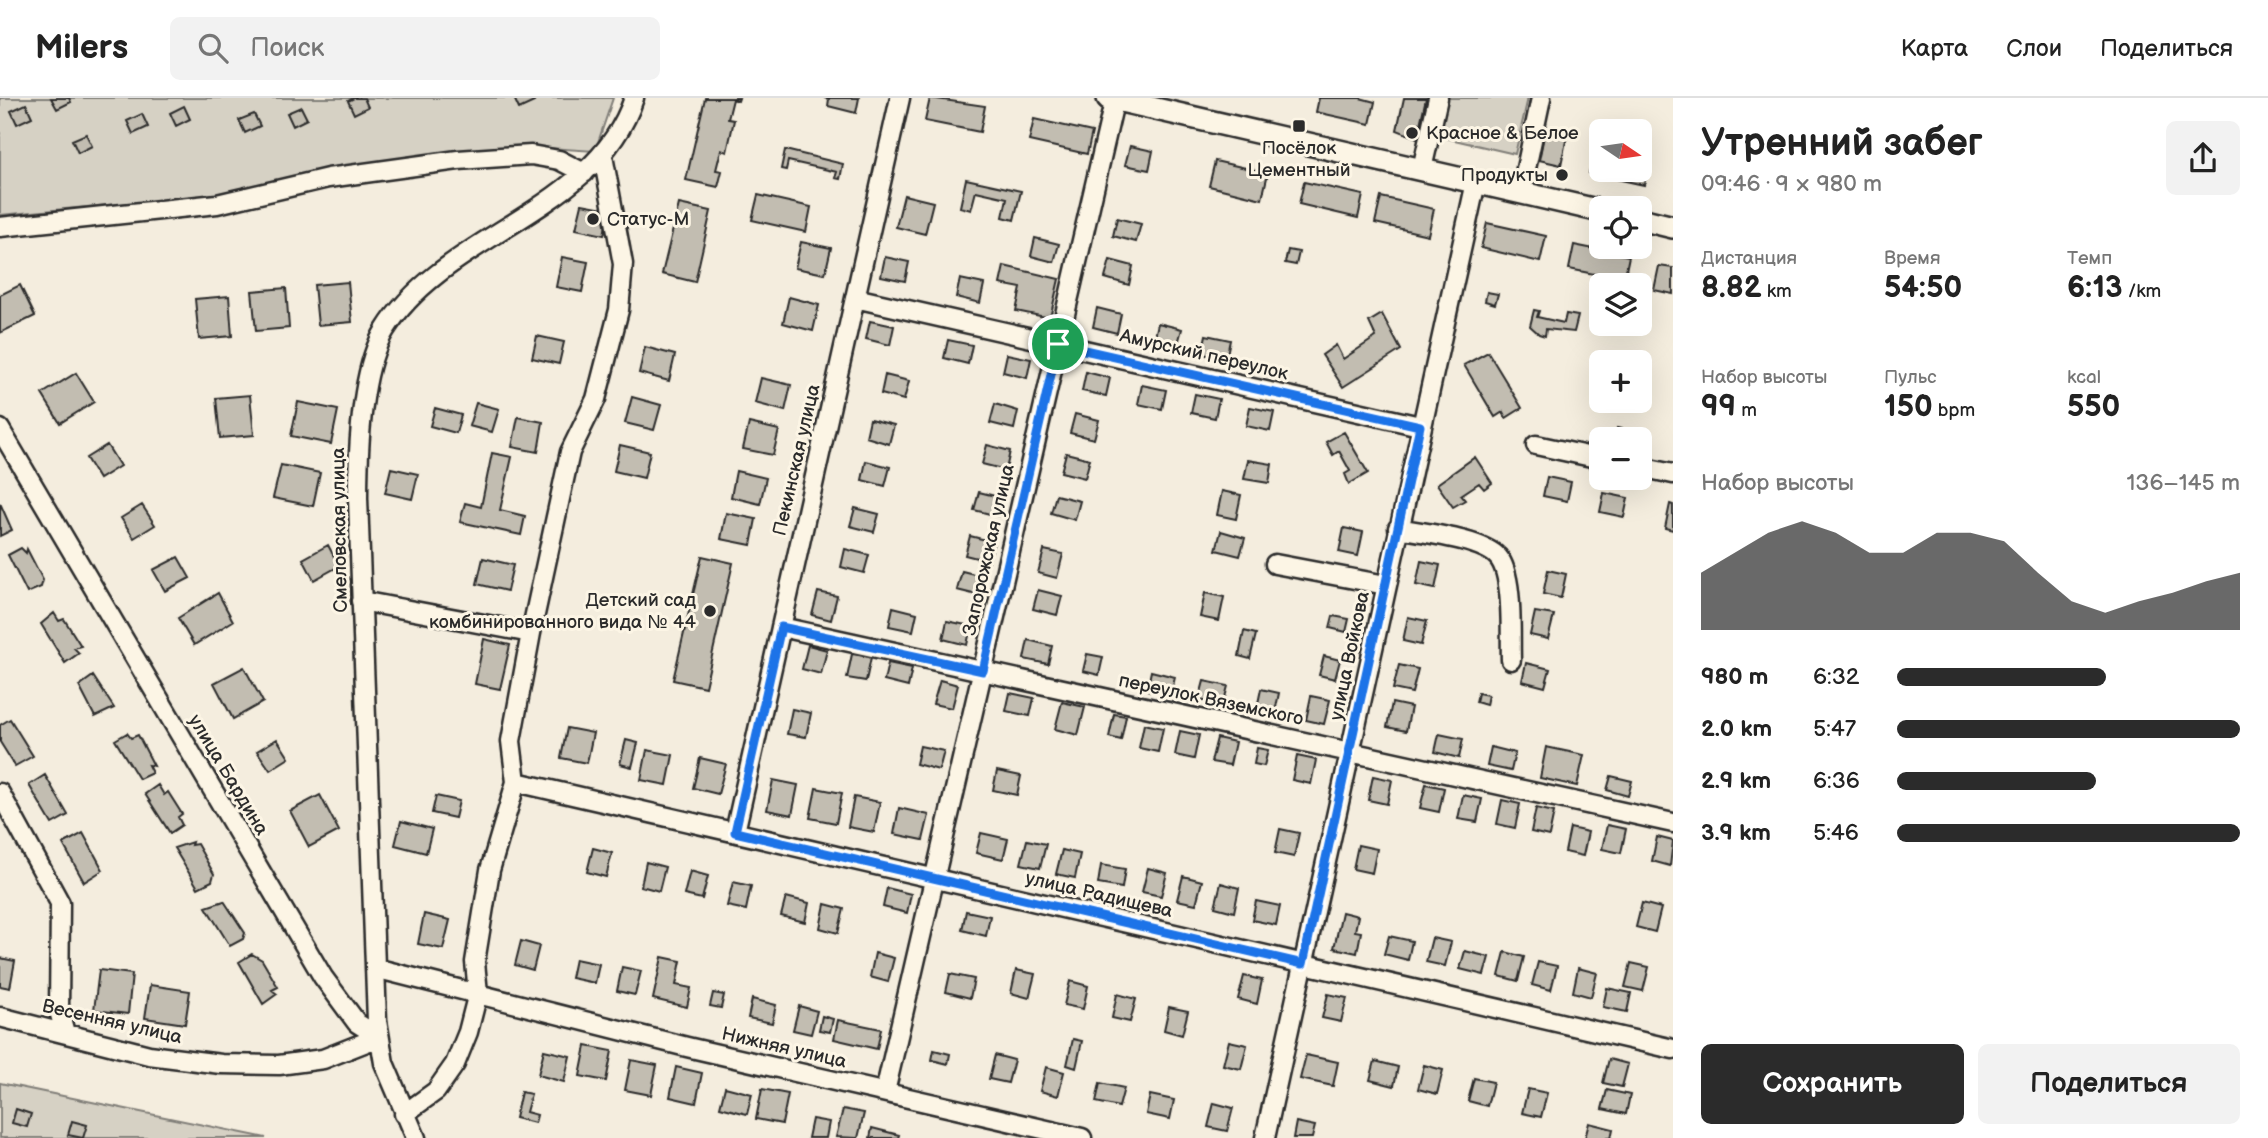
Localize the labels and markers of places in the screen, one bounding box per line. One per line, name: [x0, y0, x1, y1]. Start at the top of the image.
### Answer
marker: Посёлок Цементный: [1291, 118, 1307, 134]
place label: Красное & Белое: [1426, 122, 1579, 145]
marker: Красное & Белое: [1404, 125, 1420, 141]
place label: Посёлок Цементный: [1247, 137, 1351, 182]
place label: Продукты: [1461, 164, 1548, 187]
marker: Продукты: [1554, 167, 1570, 183]
place label: Статус-М: [607, 208, 689, 231]
marker: Статус-М: [585, 211, 601, 227]
pin: [1028, 314, 1088, 374]
place label: Детский сад комбинированного вида № 44: [429, 589, 696, 634]
marker: Детский сад комбинированного вида № 44: [702, 603, 718, 619]

